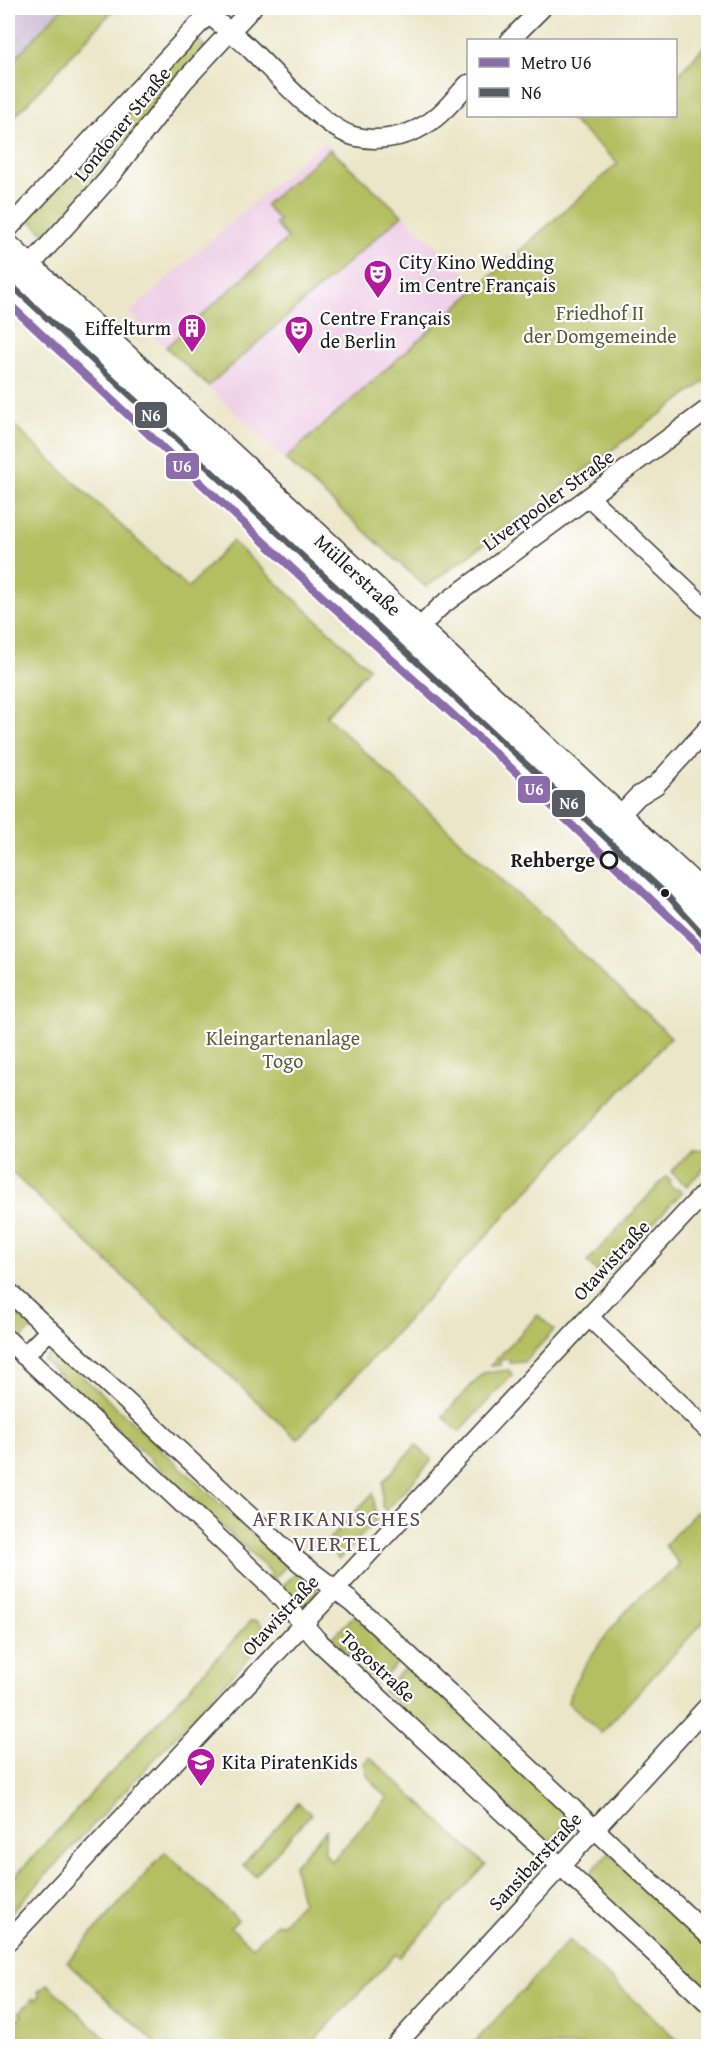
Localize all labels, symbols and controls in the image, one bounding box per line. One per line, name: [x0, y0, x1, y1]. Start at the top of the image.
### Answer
legend: [467, 39, 677, 117]
text: Metro U6: [521, 49, 591, 76]
street label: Londoner Straße: [66, 60, 177, 188]
text: N6: [521, 79, 541, 106]
place label: City Kino Wedding im Centre Français: [399, 247, 556, 299]
theatre icon: City Kino Wedding im Centre Français: [362, 258, 394, 300]
park label: Friedhof II der Domgemeinde: [523, 298, 677, 350]
place label: Centre Français de Berlin: [320, 303, 451, 355]
building icon: Eiffelturm: [176, 312, 208, 354]
place label: Eiffelturm: [85, 313, 172, 342]
theatre icon: Centre Français de Berlin: [283, 314, 315, 356]
line badge: N6: [134, 401, 168, 429]
text: N6: [142, 403, 160, 427]
street label: Liverpooler Straße: [476, 442, 620, 557]
line badge: U6: [165, 452, 200, 480]
text: U6: [172, 454, 192, 478]
street label: Müllerstraße: [308, 527, 408, 623]
line badge: U6: [517, 775, 551, 804]
text: U6: [524, 777, 544, 801]
line badge: N6: [551, 789, 586, 818]
text: N6: [560, 791, 578, 815]
place label: Rehberge: [511, 845, 595, 874]
marker: Rehberge: [600, 851, 618, 869]
unlabelled marker: [659, 887, 671, 899]
park label: Kleingartenanlage Togo: [206, 1023, 360, 1075]
street label: Otawistraße: [565, 1213, 656, 1307]
district label: AFRIKANISCHES VIERTEL: [252, 1502, 422, 1559]
street label: Otawistraße: [234, 1568, 325, 1662]
street label: Togostraße: [334, 1623, 423, 1708]
school or university icon: Kita PiratenKids: [185, 1746, 217, 1788]
place label: Kita PiratenKids: [222, 1747, 358, 1776]
street label: Sansibarstraße: [481, 1805, 588, 1917]

